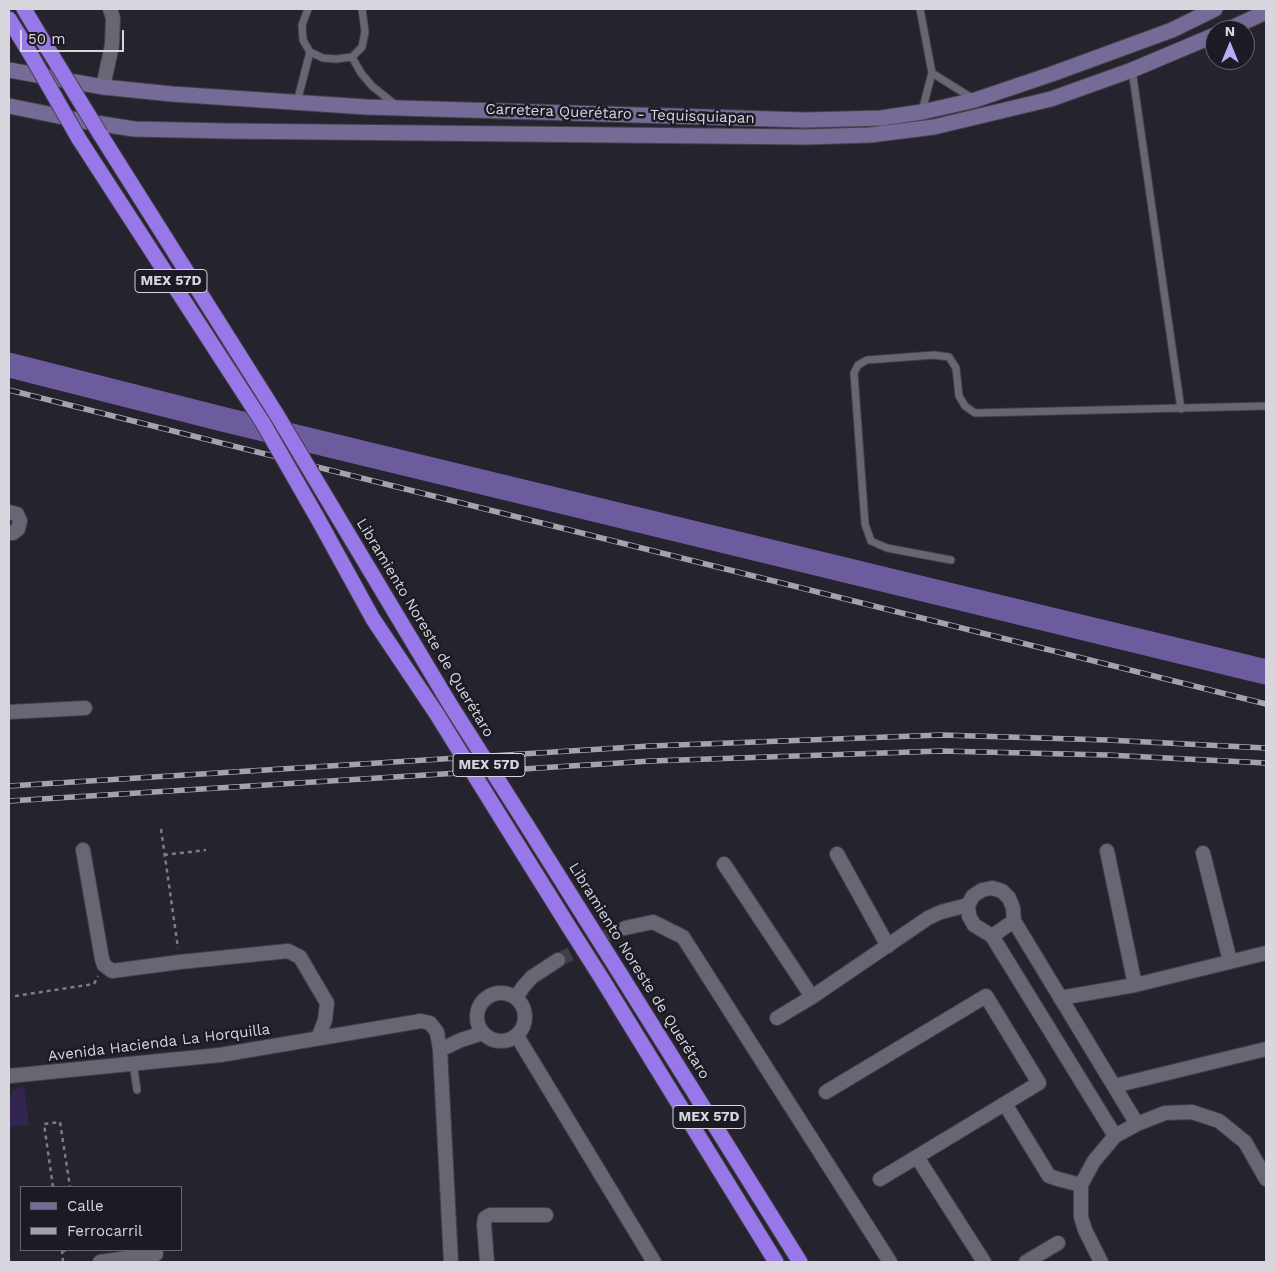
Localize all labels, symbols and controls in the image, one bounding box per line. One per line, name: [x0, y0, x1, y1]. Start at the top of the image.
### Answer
scale bar: [22, 20, 126, 52]
north arrow: [1205, 20, 1255, 70]
text: N: [1225, 23, 1235, 39]
text: 50 m: [28, 30, 65, 48]
street label: Carretera Querétaro - Tequisquiapan: [485, 100, 755, 128]
road number: MEX 57D: [135, 270, 207, 292]
street label: Libramiento Noreste de Querétaro: [352, 515, 498, 741]
road number: MEX 57D: [453, 754, 525, 776]
street label: Libramiento Noreste de Querétaro: [565, 859, 713, 1083]
street label: Avenida Hacienda La Horquilla: [47, 1020, 271, 1066]
road number: MEX 57D: [673, 1106, 745, 1128]
legend: [20, 1186, 182, 1251]
text: Calle: [67, 1197, 104, 1215]
text: Ferrocarril: [67, 1222, 143, 1240]

